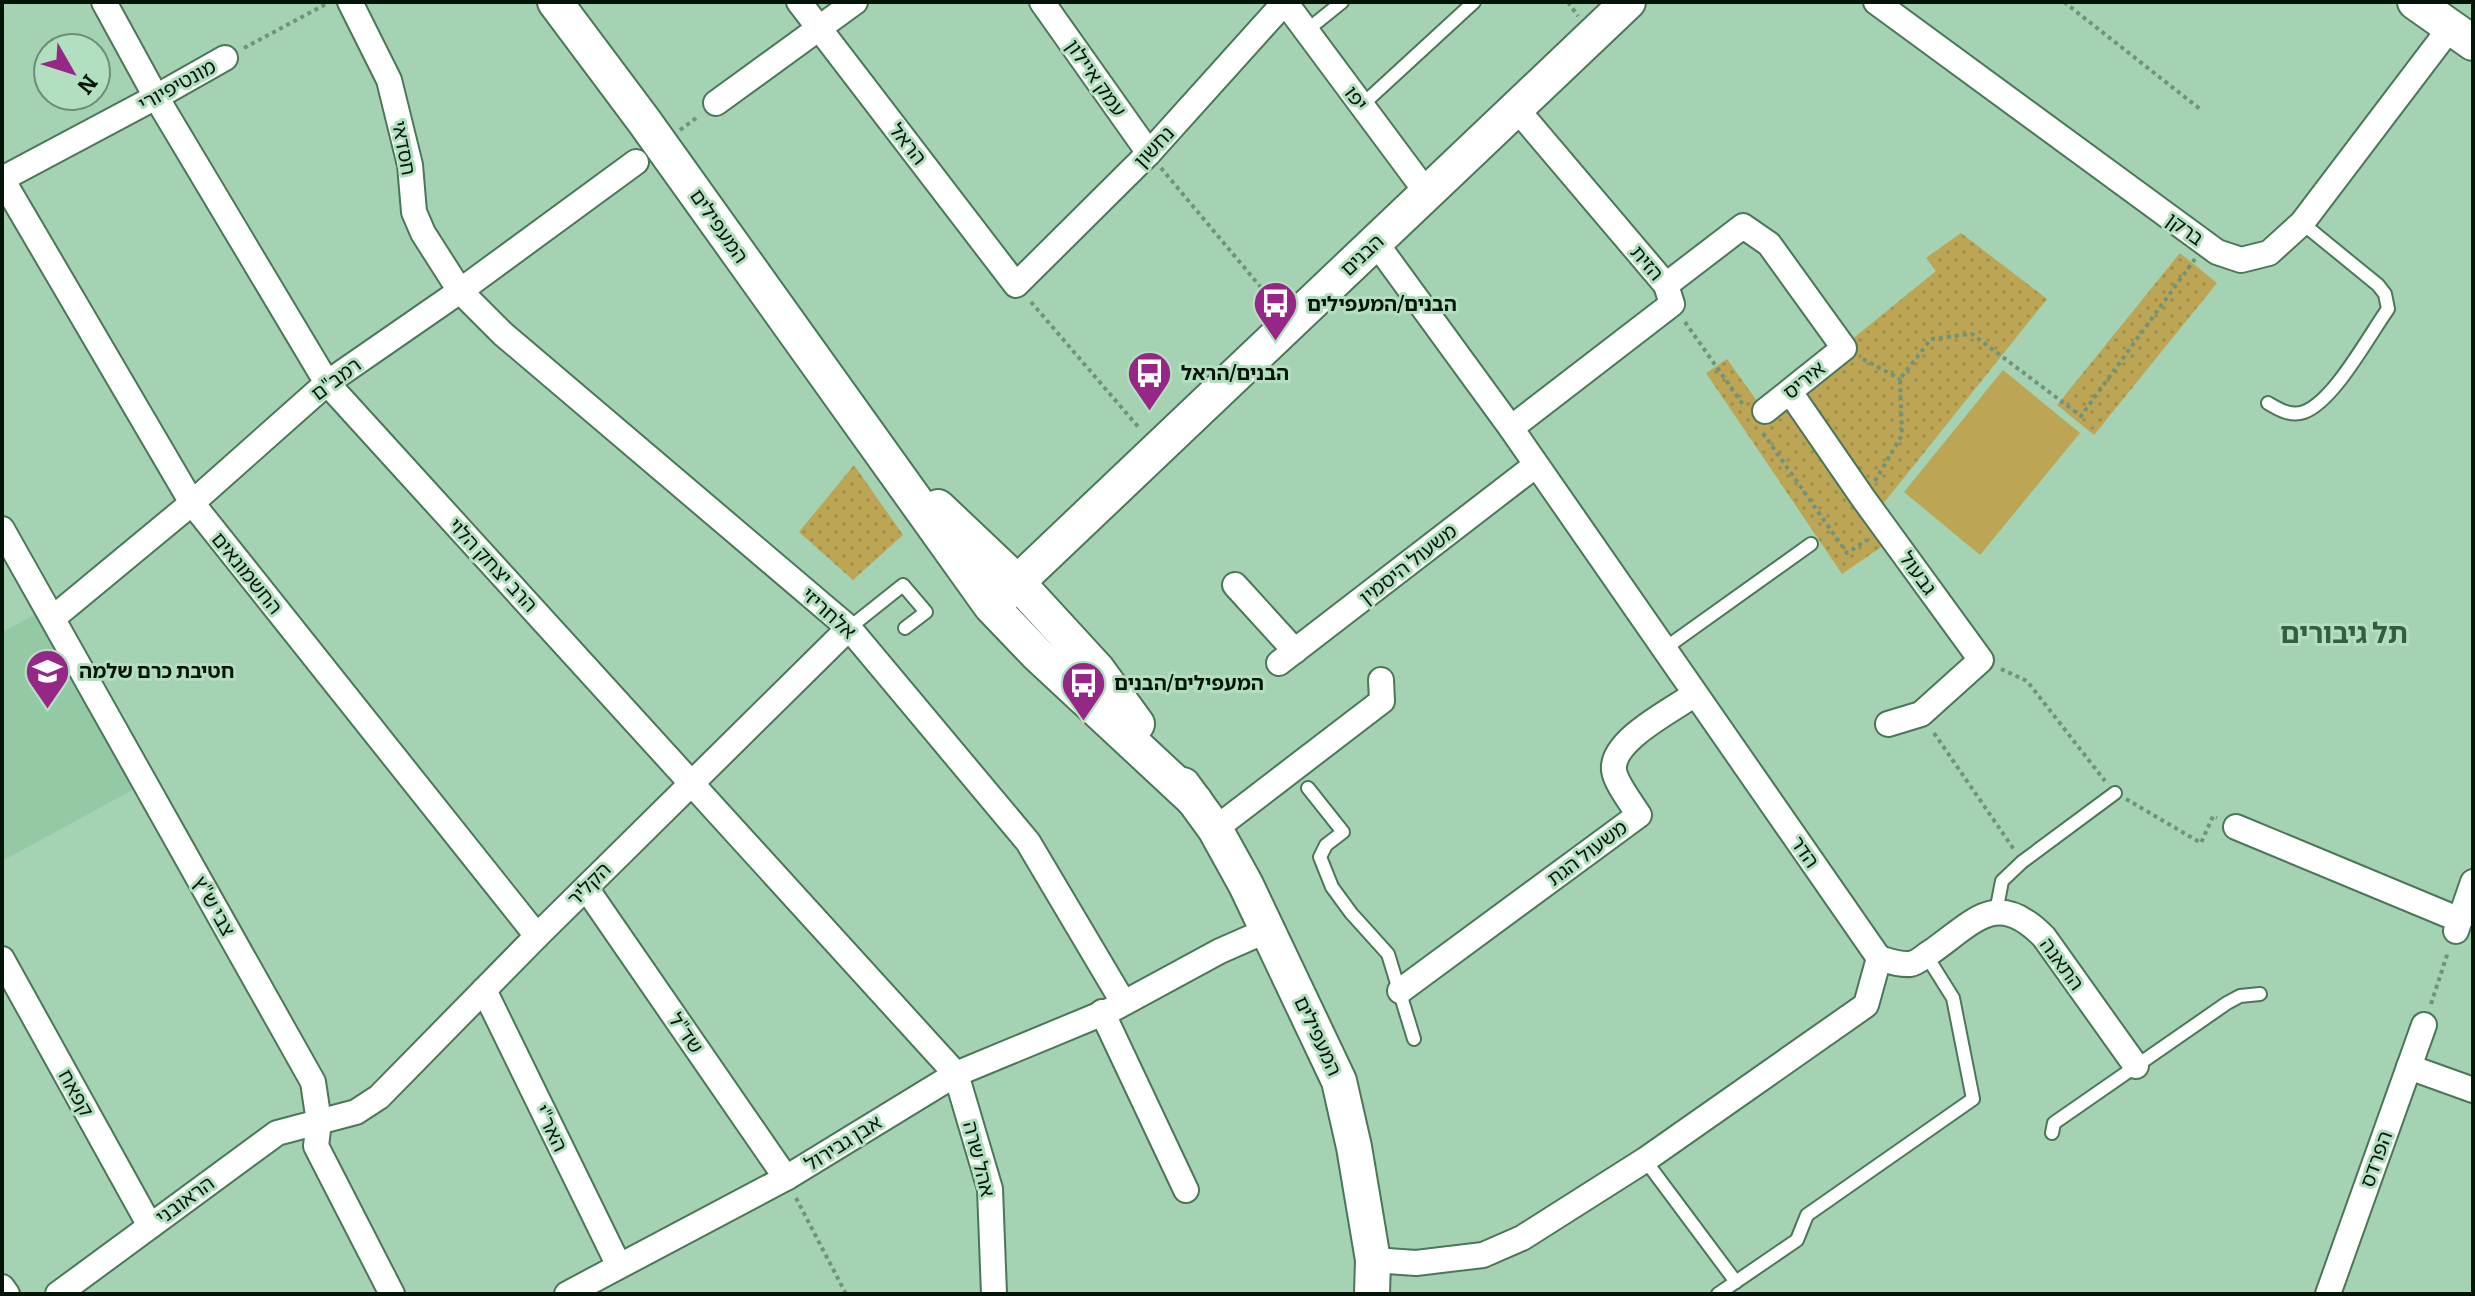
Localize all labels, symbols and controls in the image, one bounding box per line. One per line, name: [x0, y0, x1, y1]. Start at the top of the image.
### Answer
north arrow: [32, 32, 112, 112]
street label: עמק איילון: [1061, 35, 1131, 121]
street label: מונטיפיורי: [134, 54, 220, 116]
text: N: [71, 69, 103, 99]
street label: יפו: [1339, 81, 1373, 115]
street label: חסדאי: [387, 119, 421, 177]
street label: הראל: [884, 119, 932, 169]
street label: נחשון: [1129, 121, 1179, 173]
street label: המעפילים: [685, 184, 753, 268]
street label: ברקן: [2162, 207, 2208, 251]
street label: הבנים: [1335, 229, 1389, 281]
street label: הזית: [1625, 241, 1669, 285]
bus stop icon: הבנים/המעפילים: [1252, 280, 1300, 343]
place label: הבנים/המעפילים: [1307, 292, 1457, 316]
bus stop icon: הבנים/הראל: [1126, 349, 1174, 412]
street label: רמב"ם: [306, 352, 366, 406]
street label: איריס: [1778, 356, 1830, 404]
place label: הבנים/הראל: [1181, 361, 1289, 385]
street label: הרב יצחק הלוי: [444, 513, 542, 617]
street label: משעול היסמין: [1355, 519, 1461, 609]
street label: החשמונאים: [207, 527, 287, 619]
street label: גבעול: [1894, 547, 1942, 600]
street label: אלחריזי: [797, 582, 861, 644]
district label: תל גיבורים: [2280, 617, 2408, 650]
school or university icon: חטיבת כרם שלמה: [24, 647, 72, 710]
place label: חטיבת כרם שלמה: [79, 659, 234, 683]
bus stop icon: המעפילים/הבנים: [1059, 659, 1107, 722]
place label: המעפילים/הבנים: [1114, 671, 1264, 695]
street label: משעול הגת: [1542, 815, 1632, 891]
street label: הדר: [1786, 832, 1824, 872]
street label: הקליר: [562, 857, 616, 911]
street label: צבי ש"ץ: [188, 872, 240, 940]
street label: התאנה: [2035, 933, 2089, 995]
street label: המעפילים: [1289, 992, 1347, 1080]
street label: שד"ל: [664, 1008, 708, 1058]
street label: קפאח: [53, 1065, 99, 1121]
street label: האר"י: [529, 1101, 573, 1155]
street label: אבן גבירול: [800, 1110, 886, 1176]
street label: אהל שרה: [958, 1119, 1000, 1199]
street label: הפרדס: [2355, 1128, 2397, 1190]
street label: הראובני: [151, 1171, 219, 1229]

